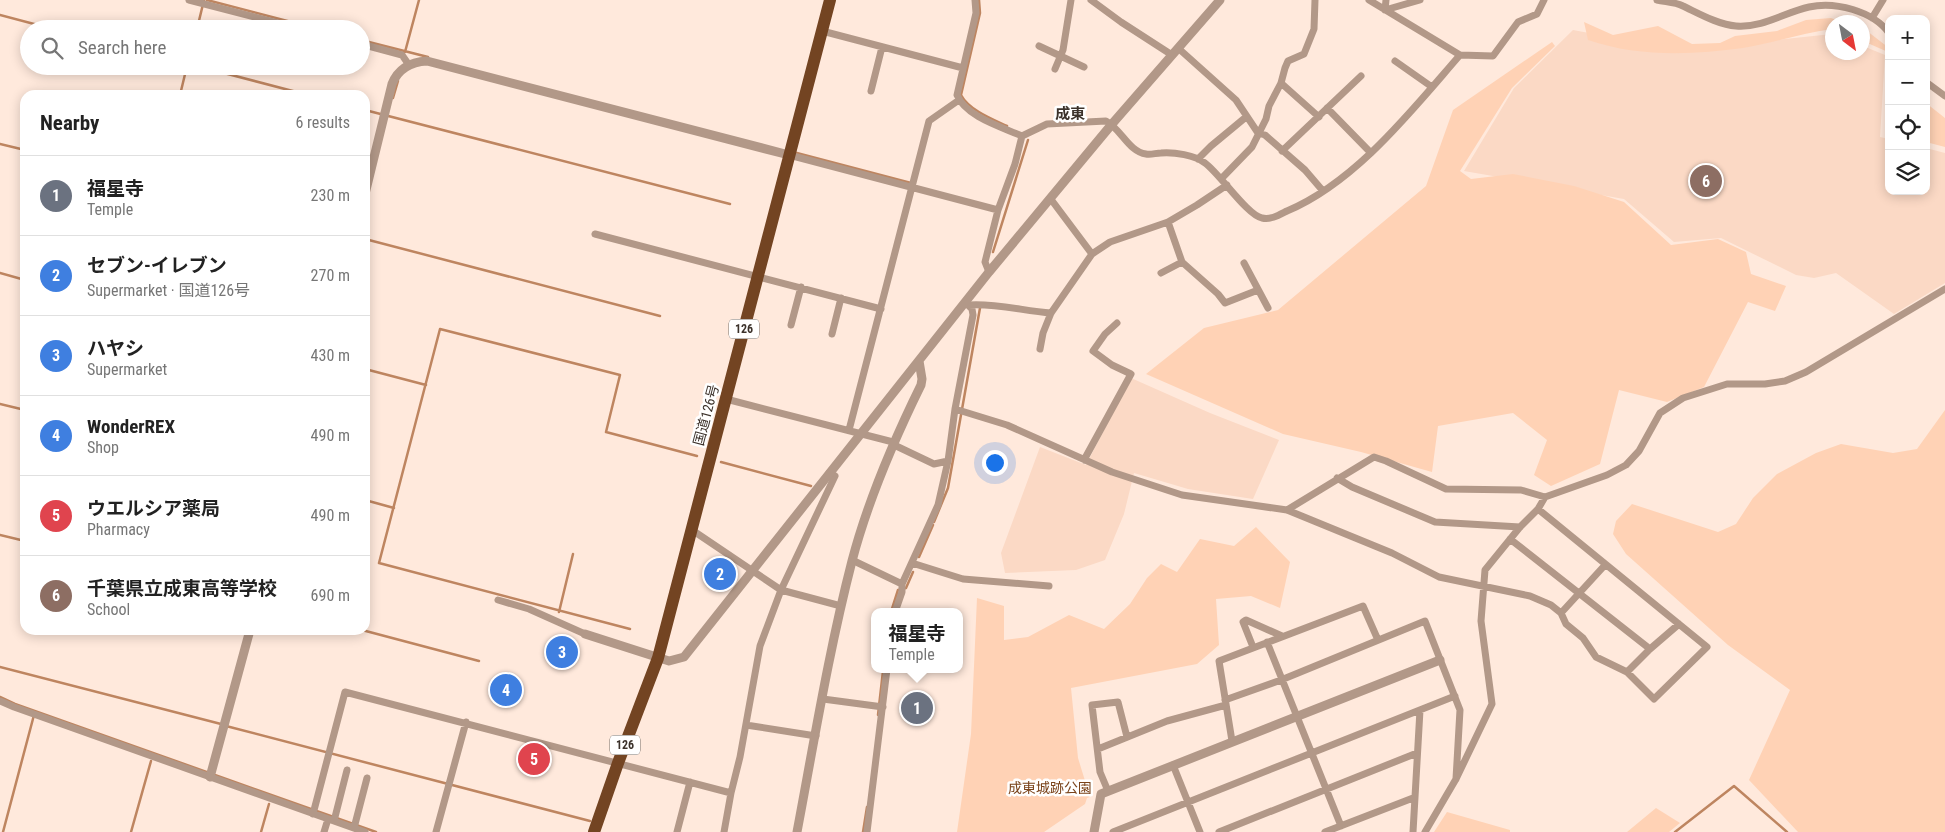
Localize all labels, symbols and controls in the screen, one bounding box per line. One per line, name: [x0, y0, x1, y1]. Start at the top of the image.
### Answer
north arrow: [1825, 15, 1870, 60]
map controls: [1885, 15, 1930, 195]
button: +: [1885, 15, 1930, 60]
search box: [20, 20, 370, 75]
icon: search: [38, 34, 66, 62]
text: Search here: [78, 36, 166, 59]
button: −: [1885, 60, 1930, 105]
district label: 成東: [1055, 105, 1085, 123]
button: locate: [1885, 105, 1930, 150]
text: Nearby: [40, 111, 99, 135]
text: 6 results: [295, 113, 350, 132]
button: layers: [1885, 150, 1930, 195]
pin: 6: [1690, 162, 1722, 200]
text: 福星寺: [87, 177, 144, 200]
text: 1: [52, 186, 60, 205]
text: 230 m: [311, 186, 350, 205]
text: Temple: [87, 200, 133, 219]
text: セブン-イレブン: [87, 254, 227, 277]
text: 2: [52, 266, 60, 285]
text: 270 m: [311, 266, 350, 285]
text: Supermarket · 国道126号: [87, 281, 250, 300]
road number: 126: [729, 320, 759, 338]
text: ハヤシ: [87, 337, 144, 360]
text: 3: [52, 346, 60, 365]
text: 430 m: [311, 346, 350, 365]
text: Supermarket: [87, 360, 167, 379]
street label: 国道126号: [690, 383, 722, 447]
text: WonderREX: [87, 415, 175, 438]
text: 4: [52, 426, 60, 445]
text: 490 m: [311, 426, 350, 445]
text: Shop: [87, 438, 119, 457]
your location: [982, 450, 1008, 476]
text: ウエルシア薬局: [87, 497, 220, 520]
text: 5: [52, 506, 60, 525]
text: 490 m: [311, 506, 350, 525]
text: Pharmacy: [87, 520, 150, 539]
pin: 2: [704, 555, 736, 593]
text: 千葉県立成東高等学校: [87, 577, 277, 600]
text: 6: [52, 586, 60, 605]
text: 690 m: [311, 586, 350, 605]
text: School: [87, 600, 130, 619]
popup: [871, 608, 963, 673]
text: 福星寺: [888, 622, 946, 645]
pin: 3: [546, 633, 578, 671]
text: Temple: [888, 645, 935, 664]
pin: 4: [490, 671, 522, 709]
pin: 1: [901, 689, 933, 727]
road number: 126: [610, 736, 640, 754]
pin: 5: [518, 740, 550, 778]
park label: 成東城跡公園: [1008, 780, 1092, 796]

